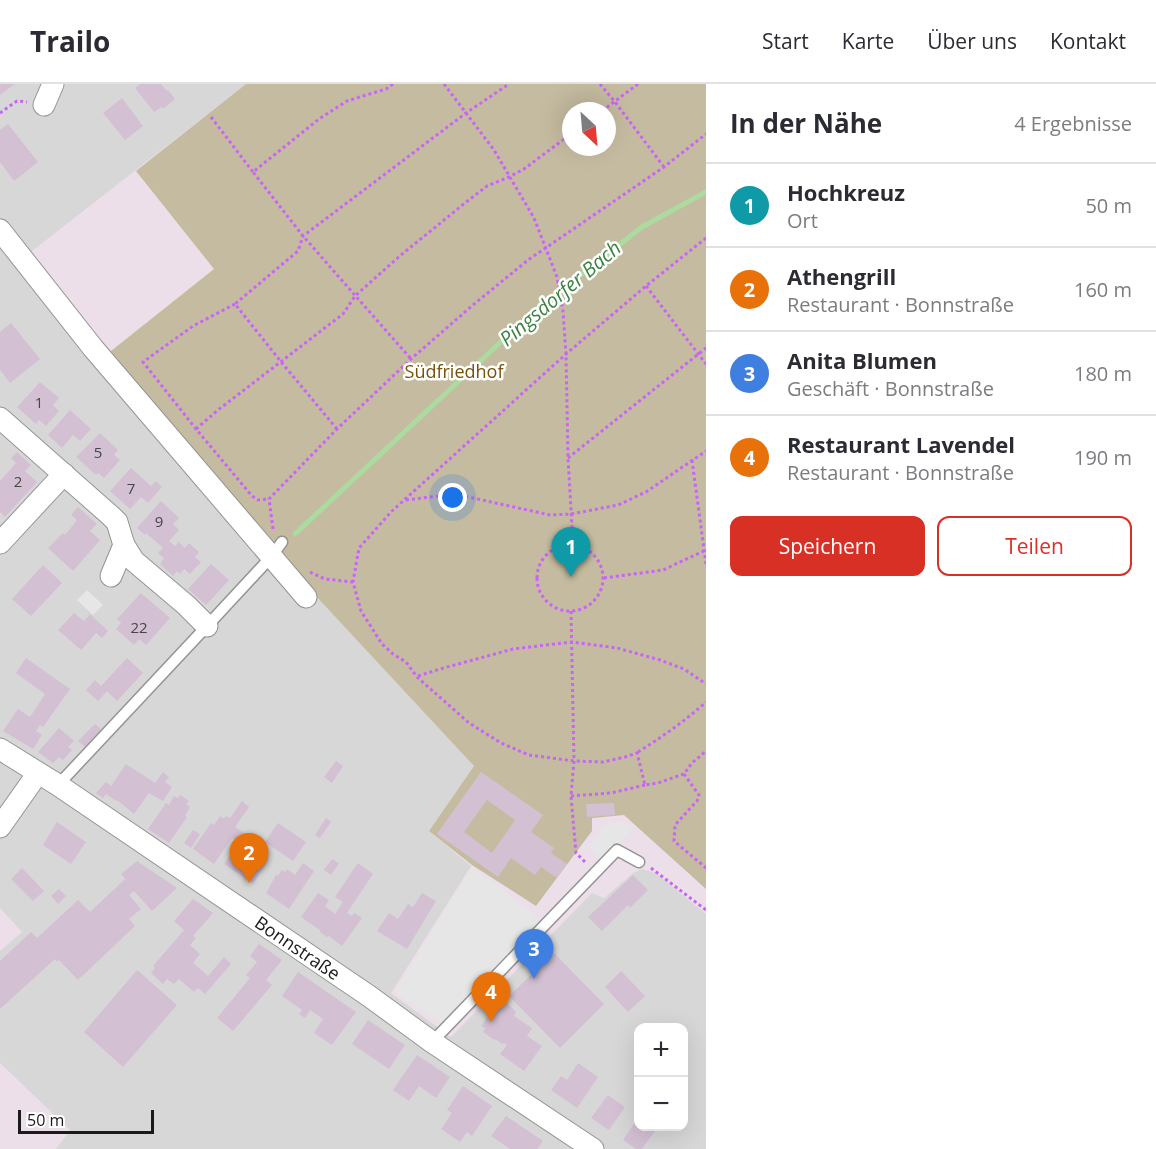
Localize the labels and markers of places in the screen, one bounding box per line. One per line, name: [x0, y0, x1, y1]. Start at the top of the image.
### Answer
pin: 1: [552, 528, 590, 577]
pin: 2: [230, 834, 268, 883]
pin: 3: [514, 930, 554, 979]
pin: 4: [472, 972, 510, 1022]

